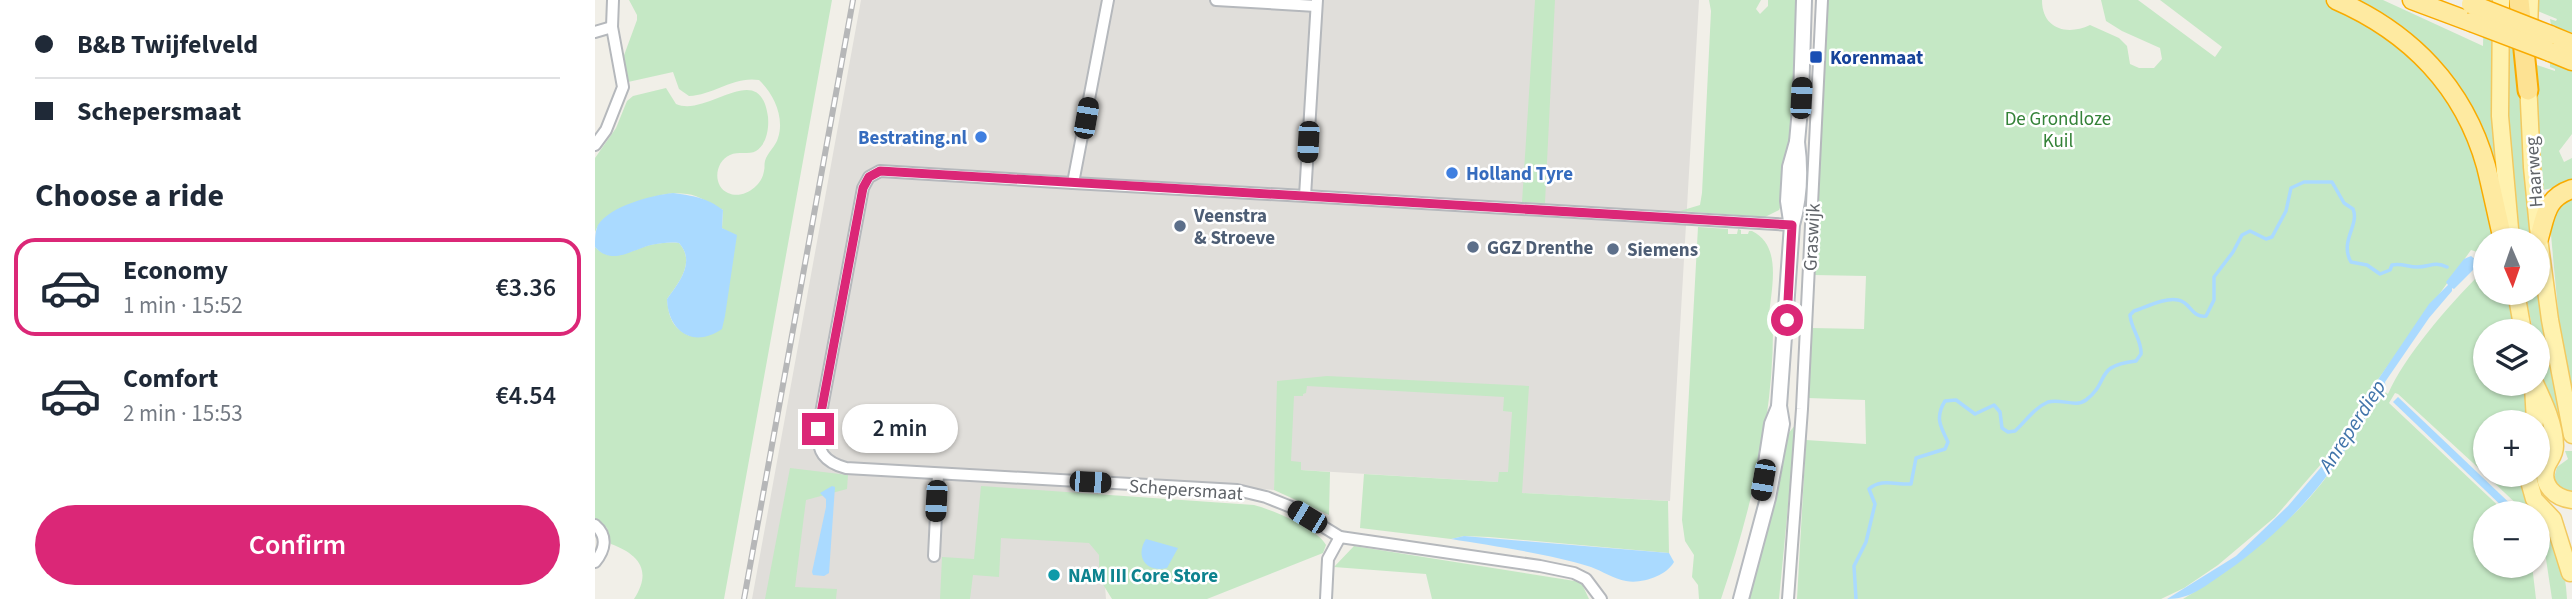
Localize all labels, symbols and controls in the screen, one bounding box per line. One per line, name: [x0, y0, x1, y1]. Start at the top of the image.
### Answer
text: B&B Twijfelveld: [77, 26, 258, 63]
place label: Korenmaat: [1830, 45, 1923, 72]
marker: Korenmaat: [1808, 49, 1824, 65]
car: [1790, 76, 1813, 120]
text: Schepersmaat: [77, 93, 241, 130]
car: [1073, 95, 1100, 141]
park label: De Grondloze Kuil: [2005, 106, 2111, 155]
car: [1297, 120, 1320, 164]
place label: Bestrating.nl: [858, 125, 968, 152]
marker: Bestrating.nl: [973, 129, 989, 145]
street label: Haarweg: [2519, 135, 2550, 208]
place label: Holland Tyre: [1466, 161, 1573, 188]
marker: Holland Tyre: [1444, 165, 1460, 181]
text: Choose a ride: [35, 173, 224, 219]
street label: Graswijk: [1797, 202, 1828, 272]
place label: Veenstra & Stroeve: [1193, 203, 1275, 252]
marker: Veenstra & Stroeve: [1172, 218, 1188, 234]
north arrow: [2473, 228, 2550, 304]
map controls: [2473, 228, 2550, 578]
place label: GGZ Drenthe: [1487, 235, 1594, 262]
place label: Siemens: [1627, 237, 1698, 264]
marker: GGZ Drenthe: [1465, 239, 1481, 255]
marker: Siemens: [1605, 241, 1621, 257]
text: Economy: [123, 252, 228, 289]
icon: car: [39, 256, 102, 319]
text: €3.36: [495, 269, 556, 306]
text: 1 min · 15:52: [123, 289, 243, 322]
route start: [1771, 304, 1803, 336]
button: layers: [2473, 319, 2550, 396]
text: Comfort: [123, 360, 218, 397]
icon: car: [39, 364, 102, 427]
water label: Anreperdiep: [2310, 374, 2393, 480]
text: €4.54: [495, 377, 556, 414]
text: 2 min · 15:53: [123, 397, 243, 430]
callout: 2 min: [843, 404, 958, 453]
button: +: [2473, 410, 2550, 487]
text: 2 min: [873, 412, 927, 445]
route end: [802, 413, 834, 445]
car: [1750, 457, 1777, 503]
car: [1069, 470, 1112, 494]
street label: Schepersmaat: [1128, 473, 1244, 508]
car: [925, 479, 948, 523]
car: [1284, 497, 1331, 537]
button: −: [2473, 501, 2550, 578]
button: Confirm: [35, 505, 560, 585]
place label: NAM III Core Store: [1068, 563, 1218, 590]
marker: NAM III Core Store: [1046, 567, 1062, 583]

